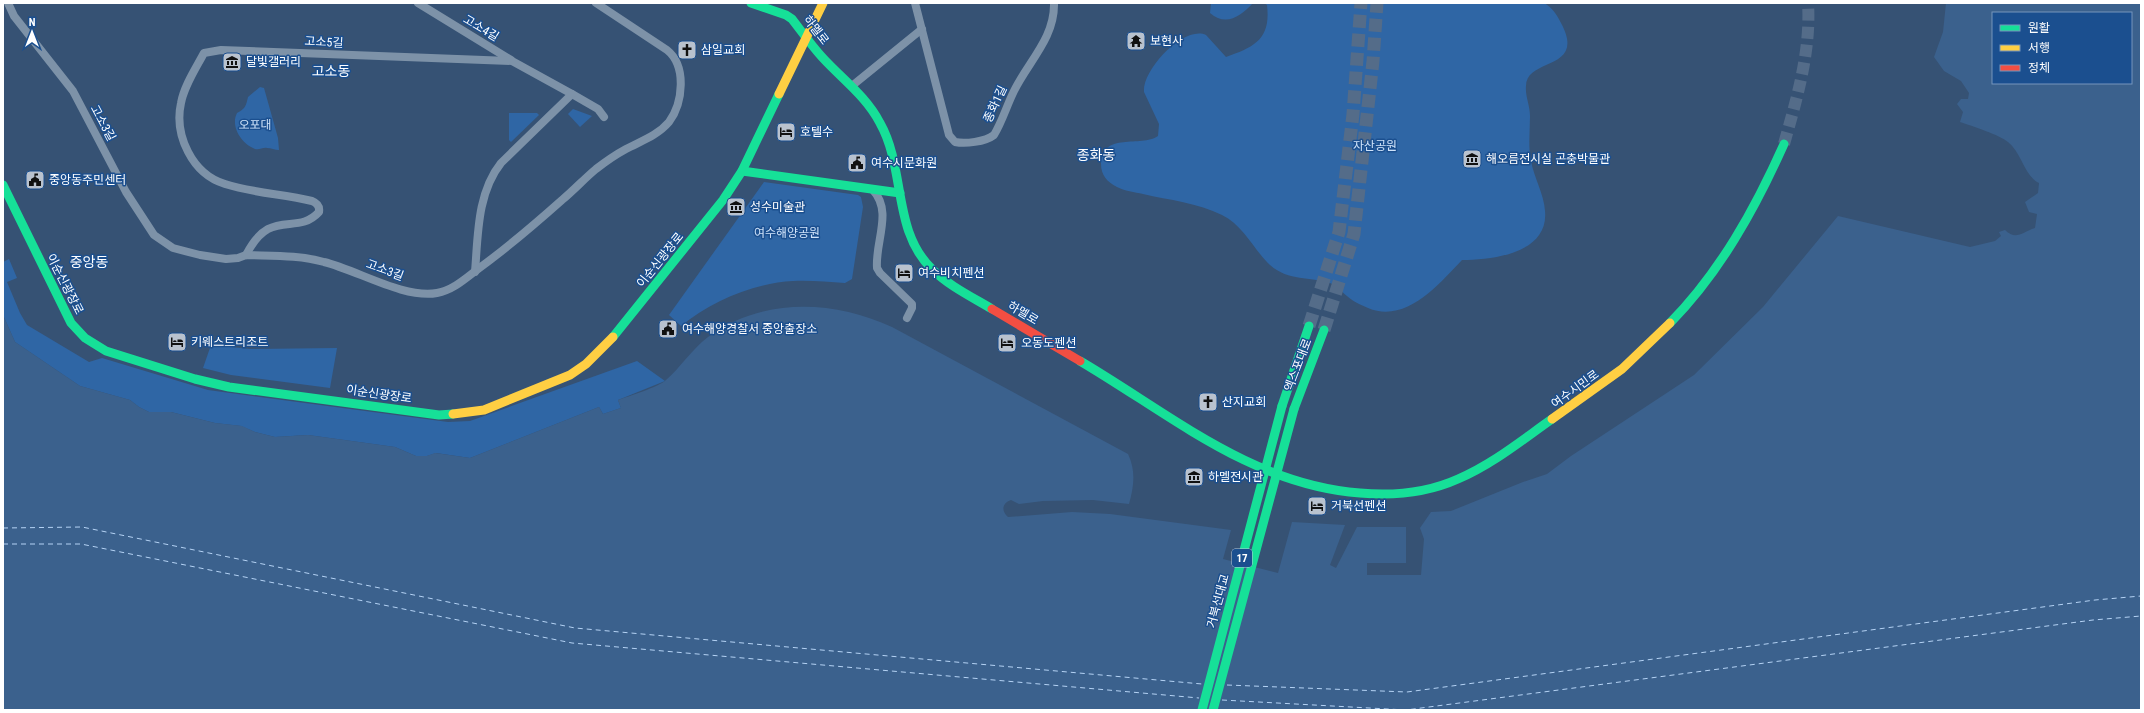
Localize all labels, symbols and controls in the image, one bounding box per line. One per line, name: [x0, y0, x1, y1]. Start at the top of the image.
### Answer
north arrow: [12, 12, 52, 52]
street label: 고소4길: [461, 12, 501, 44]
legend: [1992, 12, 2132, 84]
street label: 하멜로: [800, 13, 832, 47]
text: N: [29, 16, 36, 29]
text: 원활: [2028, 21, 2050, 35]
temple icon: 보현사: [1125, 30, 1147, 52]
street label: 고소5길: [304, 34, 344, 50]
place label: 보현사: [1150, 34, 1183, 48]
church icon: 삼일교회: [676, 39, 698, 61]
text: 서행: [2028, 41, 2050, 55]
place label: 삼일교회: [701, 43, 745, 57]
museum icon: 달빛갤러리: [221, 51, 243, 73]
place label: 달빛갤러리: [246, 55, 301, 69]
text: 정체: [2028, 61, 2050, 75]
district label: 고소동: [312, 63, 350, 79]
street label: 종화1길: [980, 83, 1010, 125]
street label: 고소3길: [88, 102, 118, 144]
park label: 오포대: [238, 118, 272, 132]
hotel icon: 호텔수: [775, 121, 797, 143]
place label: 호텔수: [800, 125, 833, 139]
park label: 자산공원: [1353, 139, 1397, 153]
district label: 종화동: [1077, 147, 1115, 163]
museum icon: 해오름전시실 곤충박물관: [1461, 148, 1483, 170]
public building icon: 여수시문화원: [846, 152, 868, 174]
place label: 해오름전시실 곤충박물관: [1486, 152, 1610, 166]
place label: 여수시문화원: [871, 156, 937, 170]
public building icon: 중앙동주민센터: [24, 169, 46, 191]
place label: 중앙동주민센터: [49, 173, 126, 187]
museum icon: 성수미술관: [725, 196, 747, 218]
place label: 성수미술관: [750, 200, 805, 214]
park label: 여수해양공원: [754, 226, 820, 240]
street label: 이순신광장로: [634, 230, 686, 290]
street label: 이순신광장로: [44, 251, 86, 317]
district label: 중앙동: [70, 254, 108, 270]
street label: 고소3길: [364, 257, 406, 283]
hotel icon: 여수비치펜션: [893, 262, 915, 284]
place label: 여수비치펜션: [918, 266, 984, 280]
street label: 하멜로: [1005, 298, 1041, 328]
public building icon: 여수해양경찰서 중앙출장소: [657, 318, 679, 340]
place label: 여수해양경찰서 중앙출장소: [682, 322, 817, 336]
hotel icon: 키웨스트리조트: [166, 331, 188, 353]
hotel icon: 오동도펜션: [996, 332, 1018, 354]
place label: 키웨스트리조트: [191, 335, 268, 349]
place label: 오동도펜션: [1021, 336, 1076, 350]
street label: 엑스포대로: [1282, 337, 1314, 393]
street label: 여수시민로: [1549, 367, 1601, 411]
street label: 이순신광장로: [345, 382, 413, 406]
church icon: 산지교회: [1197, 391, 1219, 413]
place label: 산지교회: [1222, 395, 1266, 409]
museum icon: 하멜전시관: [1183, 466, 1205, 488]
place label: 하멜전시관: [1208, 470, 1263, 484]
hotel icon: 거북선펜션: [1306, 495, 1328, 517]
place label: 거북선펜션: [1331, 499, 1386, 513]
road number: 17: [1232, 549, 1252, 567]
street label: 거북선대교: [1204, 573, 1232, 629]

